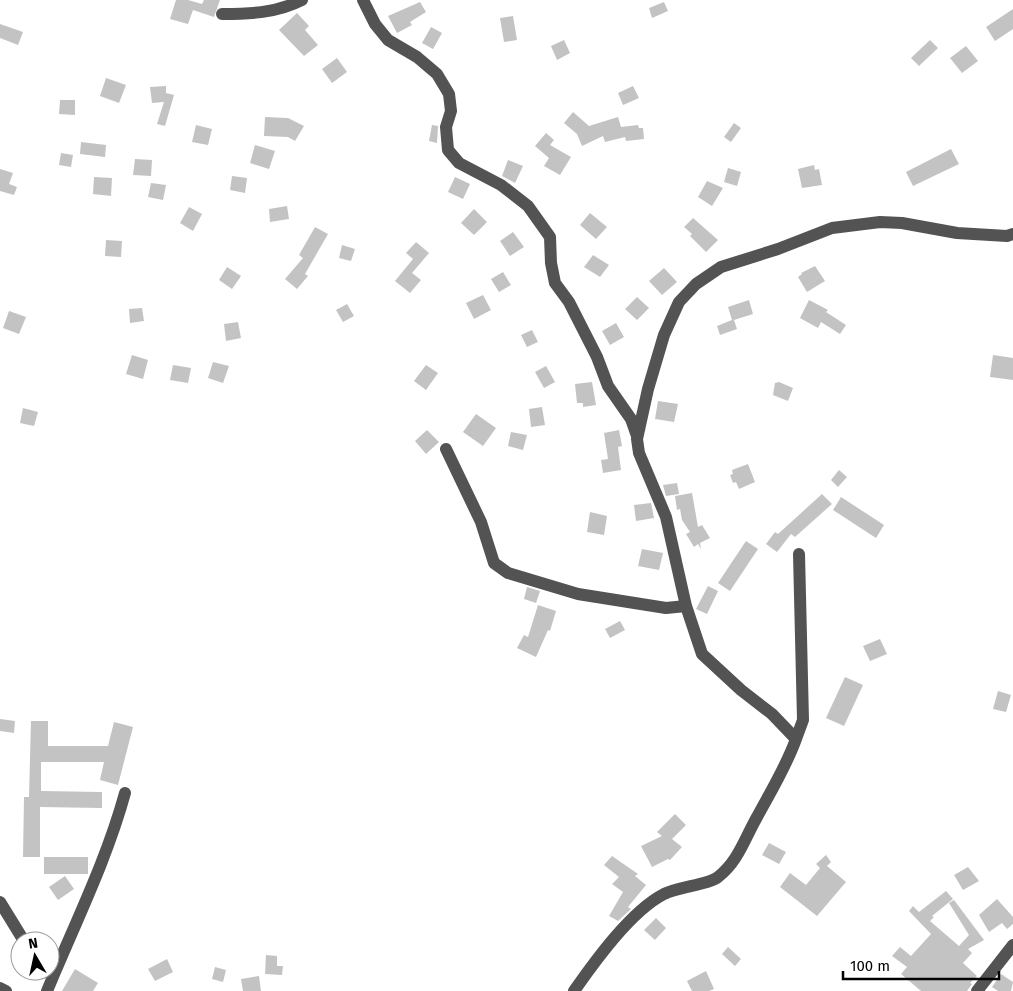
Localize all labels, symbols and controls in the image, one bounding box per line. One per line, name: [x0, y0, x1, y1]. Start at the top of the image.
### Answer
north arrow: [10, 931, 60, 981]
text: N: [27, 935, 39, 953]
scale bar: [843, 948, 999, 980]
text: 100 m: [850, 957, 890, 975]

